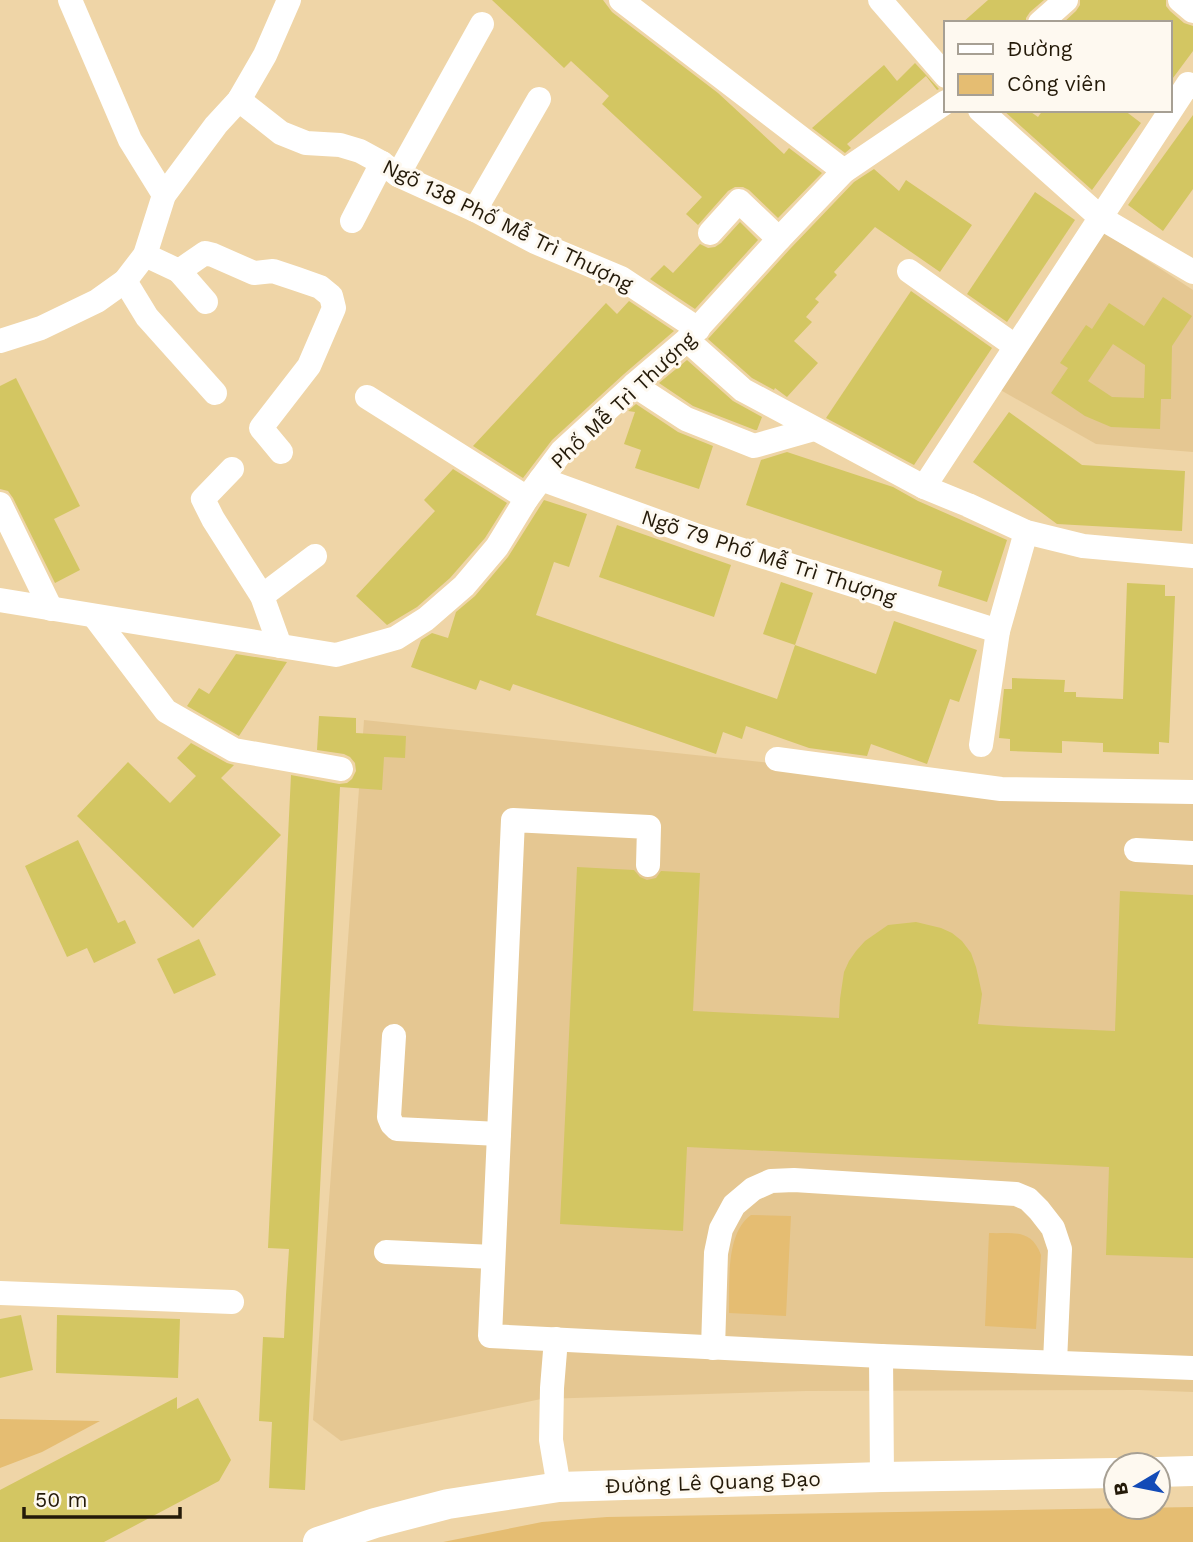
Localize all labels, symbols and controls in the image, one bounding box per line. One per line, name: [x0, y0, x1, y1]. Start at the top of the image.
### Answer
legend: [944, 21, 1172, 112]
text: Đường: [1007, 36, 1073, 61]
text: Công viên: [1007, 71, 1106, 96]
street label: Ngõ 138 Phố Mễ Trì Thượng: [379, 153, 638, 297]
street label: Phố Mễ Trì Thượng: [545, 326, 701, 474]
street label: Ngõ 79 Phố Mễ Trì Thượng: [639, 504, 900, 610]
north arrow: [1102, 1451, 1172, 1521]
street label: Đường Lê Quang Đạo: [605, 1466, 821, 1498]
scale bar: [24, 1476, 180, 1520]
text: B: [1108, 1480, 1133, 1497]
text: 50 m: [35, 1487, 87, 1512]

